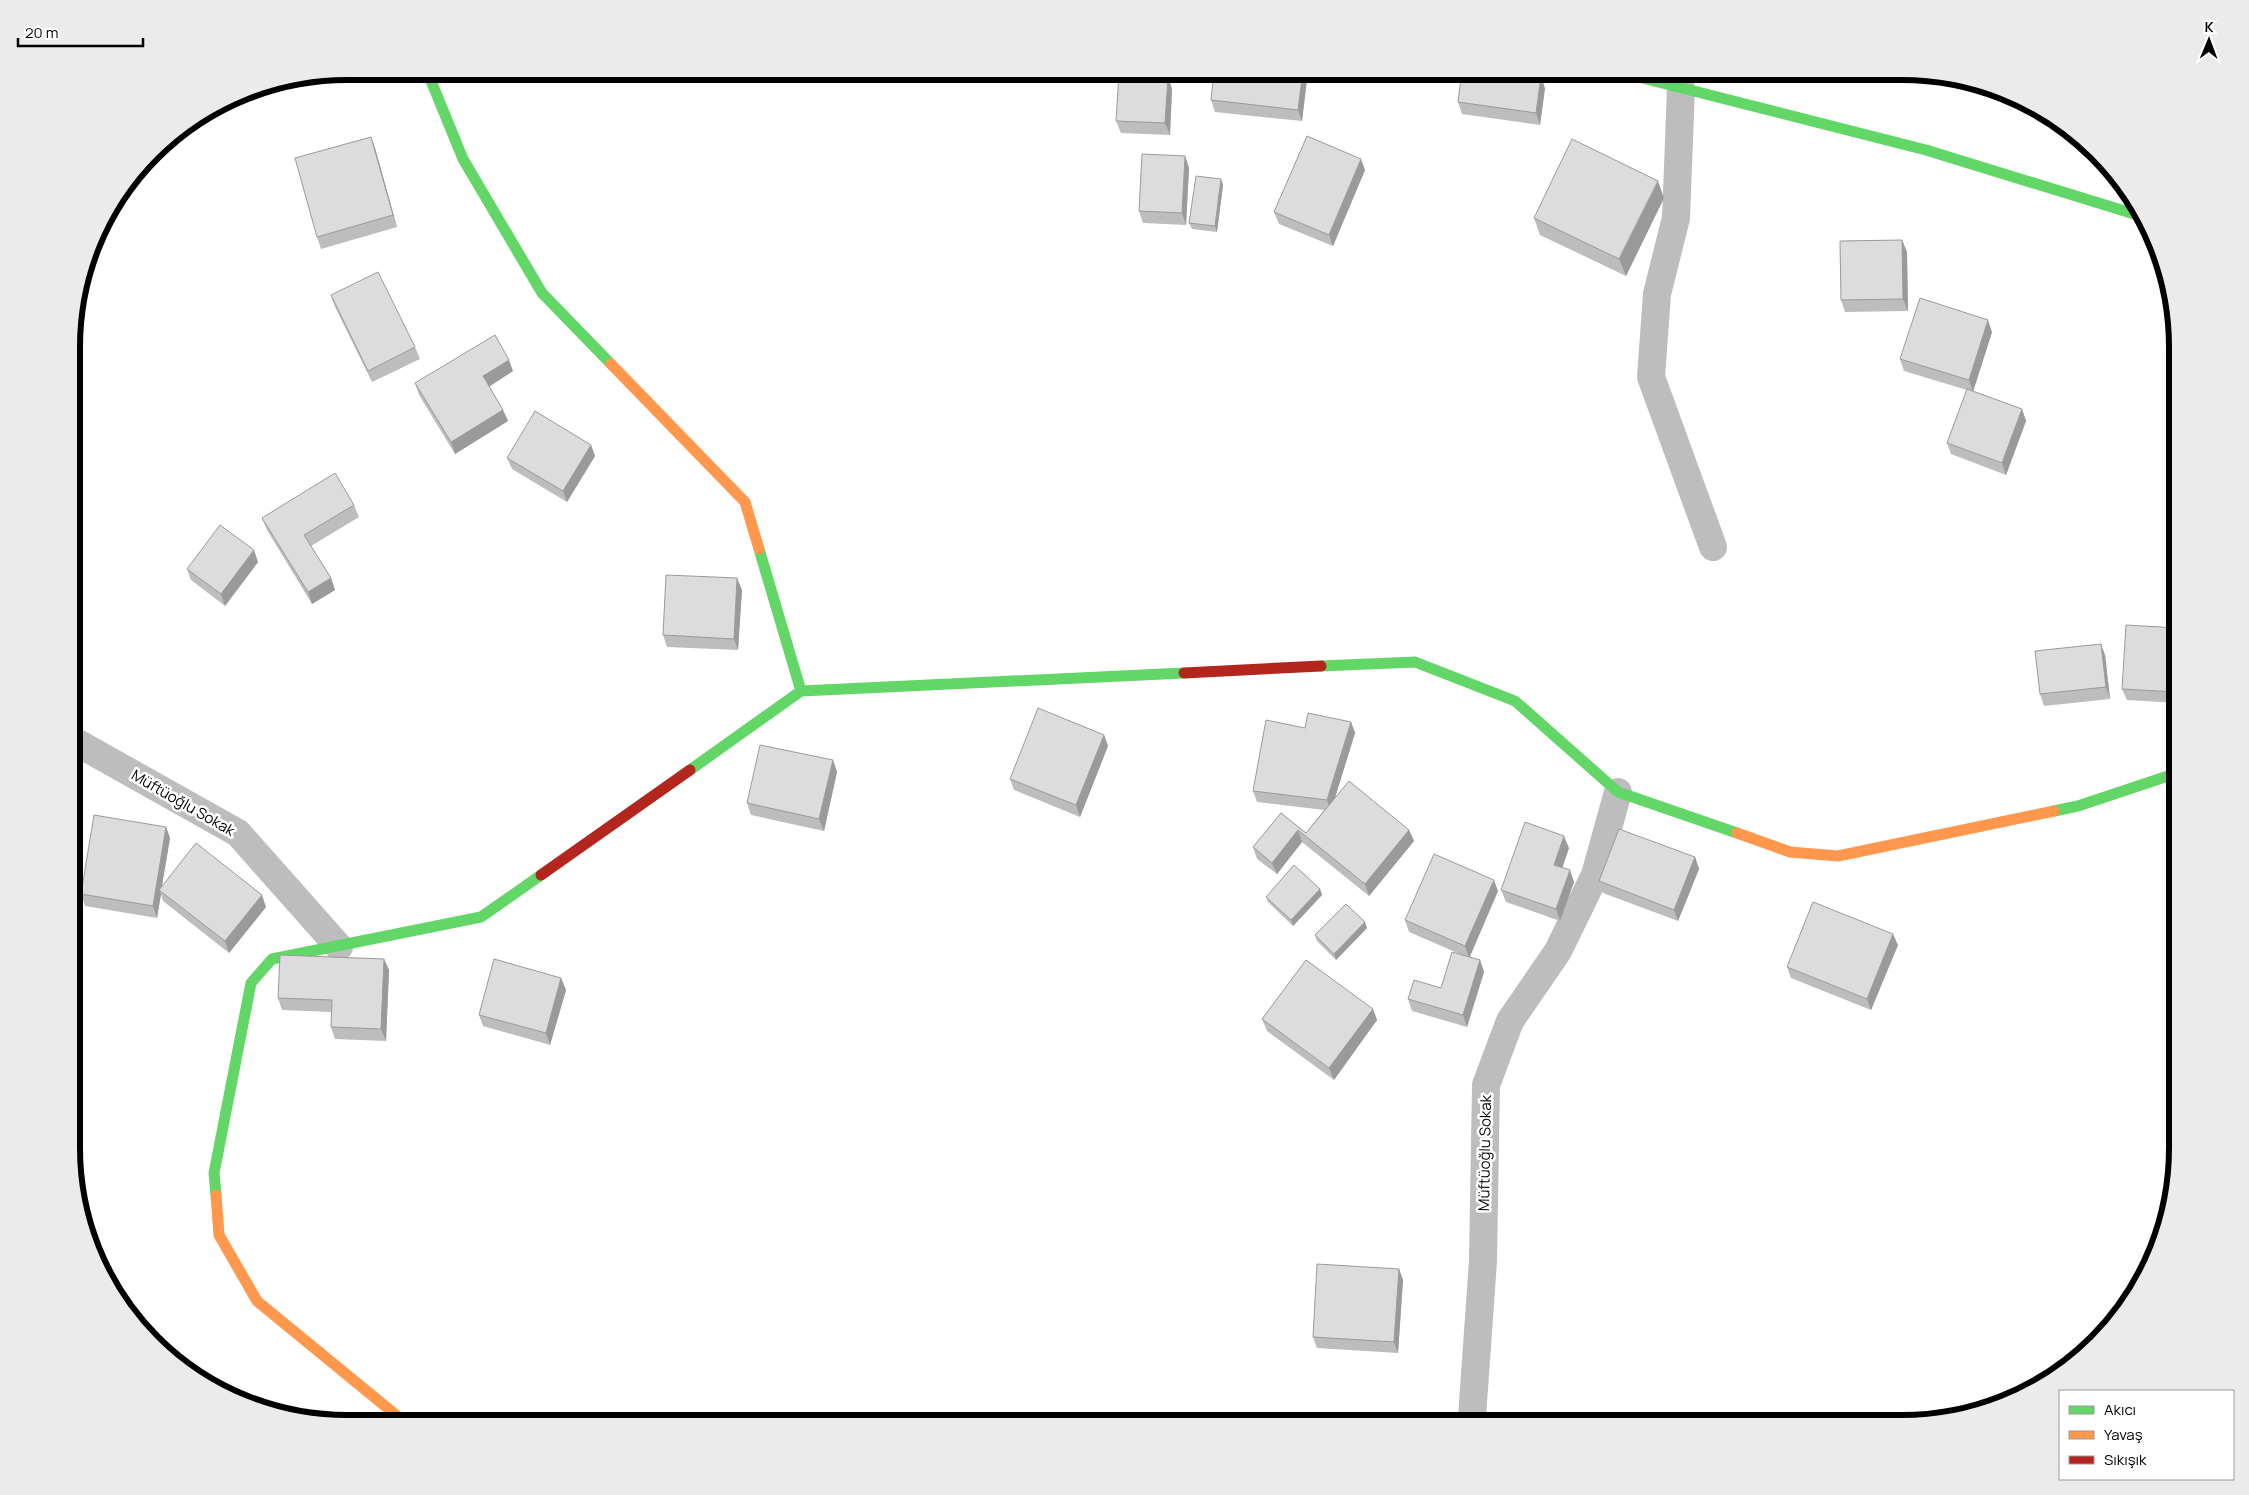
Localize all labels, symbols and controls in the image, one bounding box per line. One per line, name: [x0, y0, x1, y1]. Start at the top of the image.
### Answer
scale bar: [18, 15, 142, 47]
north arrow: [2184, 15, 2234, 65]
text: K: [2205, 17, 2215, 36]
text: 20 m: [25, 22, 58, 43]
street label: Müftüoğlu Sokak: [128, 764, 239, 841]
street label: Müftüoğlu Sokak: [1473, 1094, 1496, 1211]
legend: [2059, 1390, 2234, 1480]
text: Akıcı: [2104, 1399, 2136, 1420]
text: Yavaş: [2104, 1424, 2143, 1445]
text: Sıkışık: [2104, 1449, 2147, 1470]

